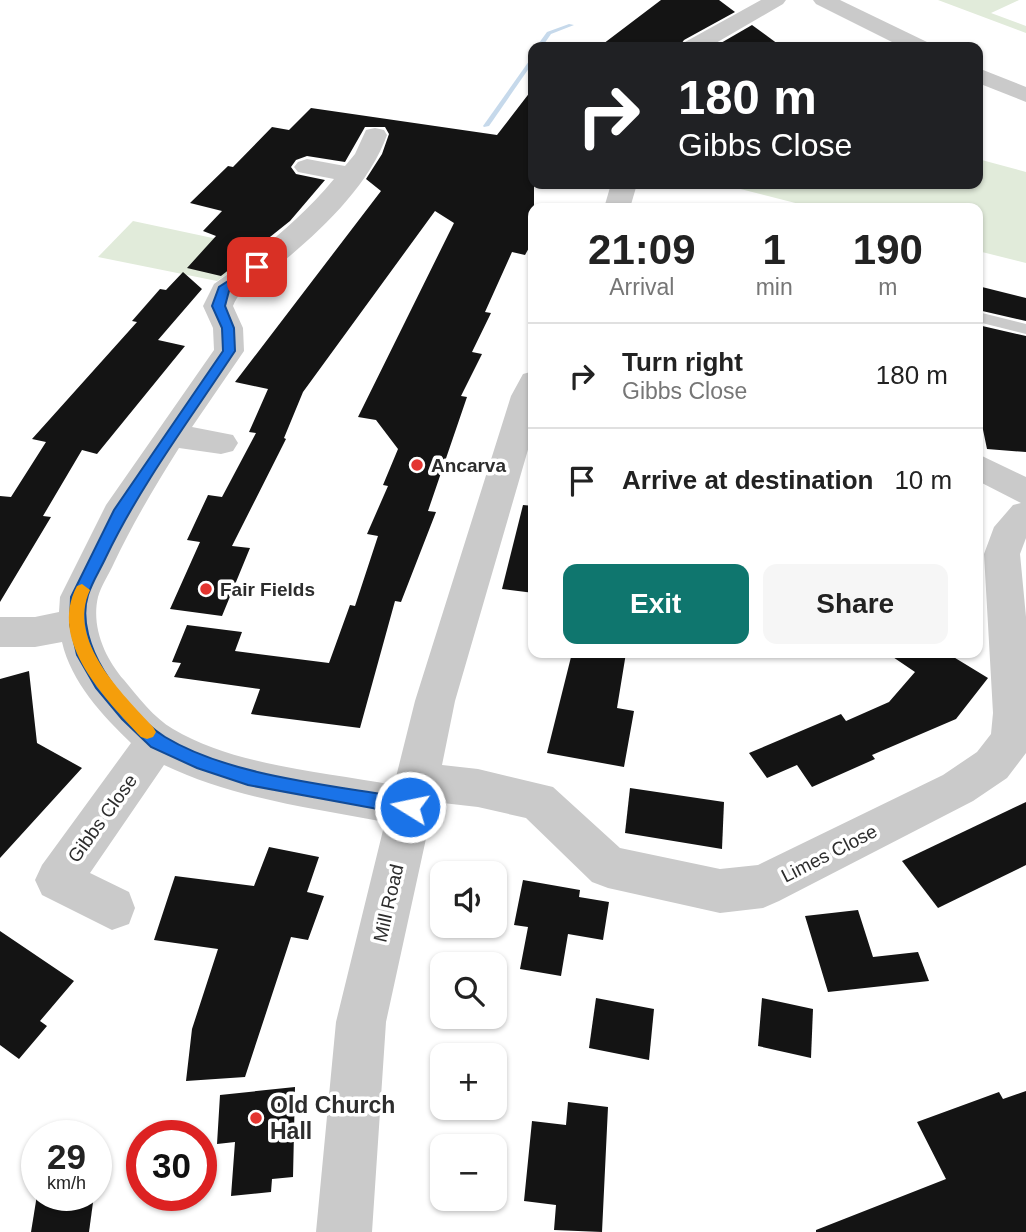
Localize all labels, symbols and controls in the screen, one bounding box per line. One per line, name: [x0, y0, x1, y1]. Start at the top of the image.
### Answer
icon: right: [563, 70, 654, 161]
text: 180 m: [678, 70, 817, 124]
text: Gibbs Close: [678, 127, 852, 163]
text: 21:09: [588, 226, 696, 273]
text: 1: [762, 226, 786, 273]
text: 190: [853, 226, 923, 273]
pin: [227, 237, 287, 297]
icon: arrive: [238, 248, 276, 286]
text: Arrival: [609, 274, 674, 300]
text: min: [756, 274, 793, 300]
text: m: [878, 274, 897, 300]
text: Turn right: [622, 347, 743, 377]
icon: right: [563, 357, 601, 395]
text: 180 m: [876, 360, 948, 390]
text: Gibbs Close: [622, 378, 747, 404]
place label: Ancarva: [431, 455, 506, 476]
marker: Ancarva: [409, 457, 425, 473]
icon: arrive: [563, 462, 601, 500]
text: Arrive at destination: [622, 465, 873, 495]
text: 10 m: [894, 465, 952, 495]
button: Exit: [563, 564, 749, 644]
button: Share: [763, 564, 948, 644]
place label: Fair Fields: [220, 579, 315, 600]
marker: Fair Fields: [198, 581, 214, 597]
street label: Gibbs Close: [63, 770, 141, 866]
position arrow: [373, 770, 447, 844]
street label: Limes Close: [778, 820, 881, 887]
map controls: [430, 861, 507, 1211]
button: sound: [430, 861, 507, 938]
street label: Mill Road: [369, 862, 408, 944]
button: search: [430, 952, 507, 1029]
button: +: [430, 1043, 507, 1120]
place label: Old Church Hall: [270, 1092, 395, 1144]
marker: Old Church Hall: [248, 1110, 264, 1126]
speed limit sign: 30: [126, 1120, 217, 1211]
button: −: [430, 1134, 507, 1211]
text: 29: [47, 1137, 86, 1176]
text: km/h: [47, 1173, 86, 1193]

